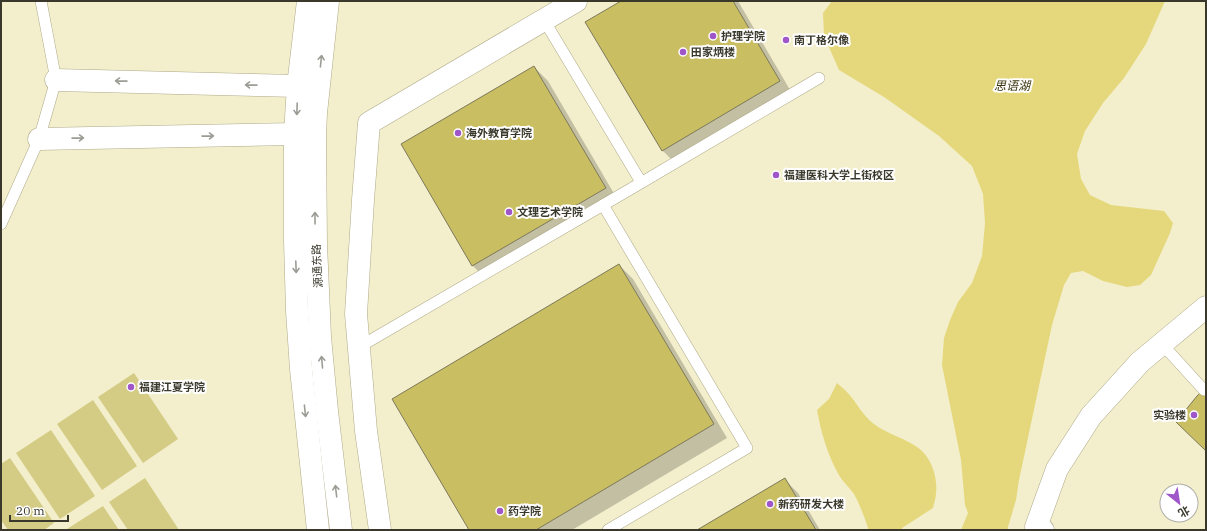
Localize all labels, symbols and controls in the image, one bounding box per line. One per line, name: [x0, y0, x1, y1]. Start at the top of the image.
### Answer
place label: 护理学院: [721, 29, 765, 43]
marker: 护理学院: [708, 31, 718, 41]
place label: 南丁格尔像: [794, 33, 849, 47]
marker: 南丁格尔像: [781, 35, 791, 45]
place label: 田家炳楼: [691, 45, 735, 59]
marker: 田家炳楼: [678, 47, 688, 57]
one-way arrow: [317, 54, 325, 67]
one-way arrow: [115, 78, 128, 85]
water label: 思语湖: [994, 78, 1032, 93]
one-way arrow: [245, 81, 258, 89]
one-way arrow: [293, 102, 300, 115]
place label: 海外教育学院: [466, 126, 532, 140]
marker: 海外教育学院: [453, 128, 463, 138]
one-way arrow: [201, 132, 214, 140]
one-way arrow: [71, 134, 84, 142]
place label: 福建医科大学上街校区: [784, 168, 894, 182]
marker: 福建医科大学上街校区: [771, 170, 781, 180]
place label: 文理艺术学院: [517, 205, 583, 219]
marker: 文理艺术学院: [504, 207, 514, 217]
one-way arrow: [311, 212, 319, 225]
street label: 源通东路: [309, 244, 325, 288]
one-way arrow: [292, 260, 300, 273]
one-way arrow: [319, 356, 326, 369]
place label: 福建江夏学院: [139, 380, 205, 394]
marker: 福建江夏学院: [126, 382, 136, 392]
one-way arrow: [302, 404, 309, 417]
place label: 实验楼: [1153, 408, 1186, 422]
marker: 实验楼: [1189, 410, 1199, 420]
north arrow: [1159, 483, 1199, 523]
one-way arrow: [332, 485, 340, 498]
scale bar: [10, 497, 68, 523]
place label: 新药研发大楼: [778, 497, 844, 511]
marker: 新药研发大楼: [765, 499, 775, 509]
text: 20 m: [16, 503, 45, 518]
text: 北: [1176, 503, 1192, 520]
place label: 药学院: [508, 504, 541, 518]
marker: 药学院: [495, 506, 505, 516]

